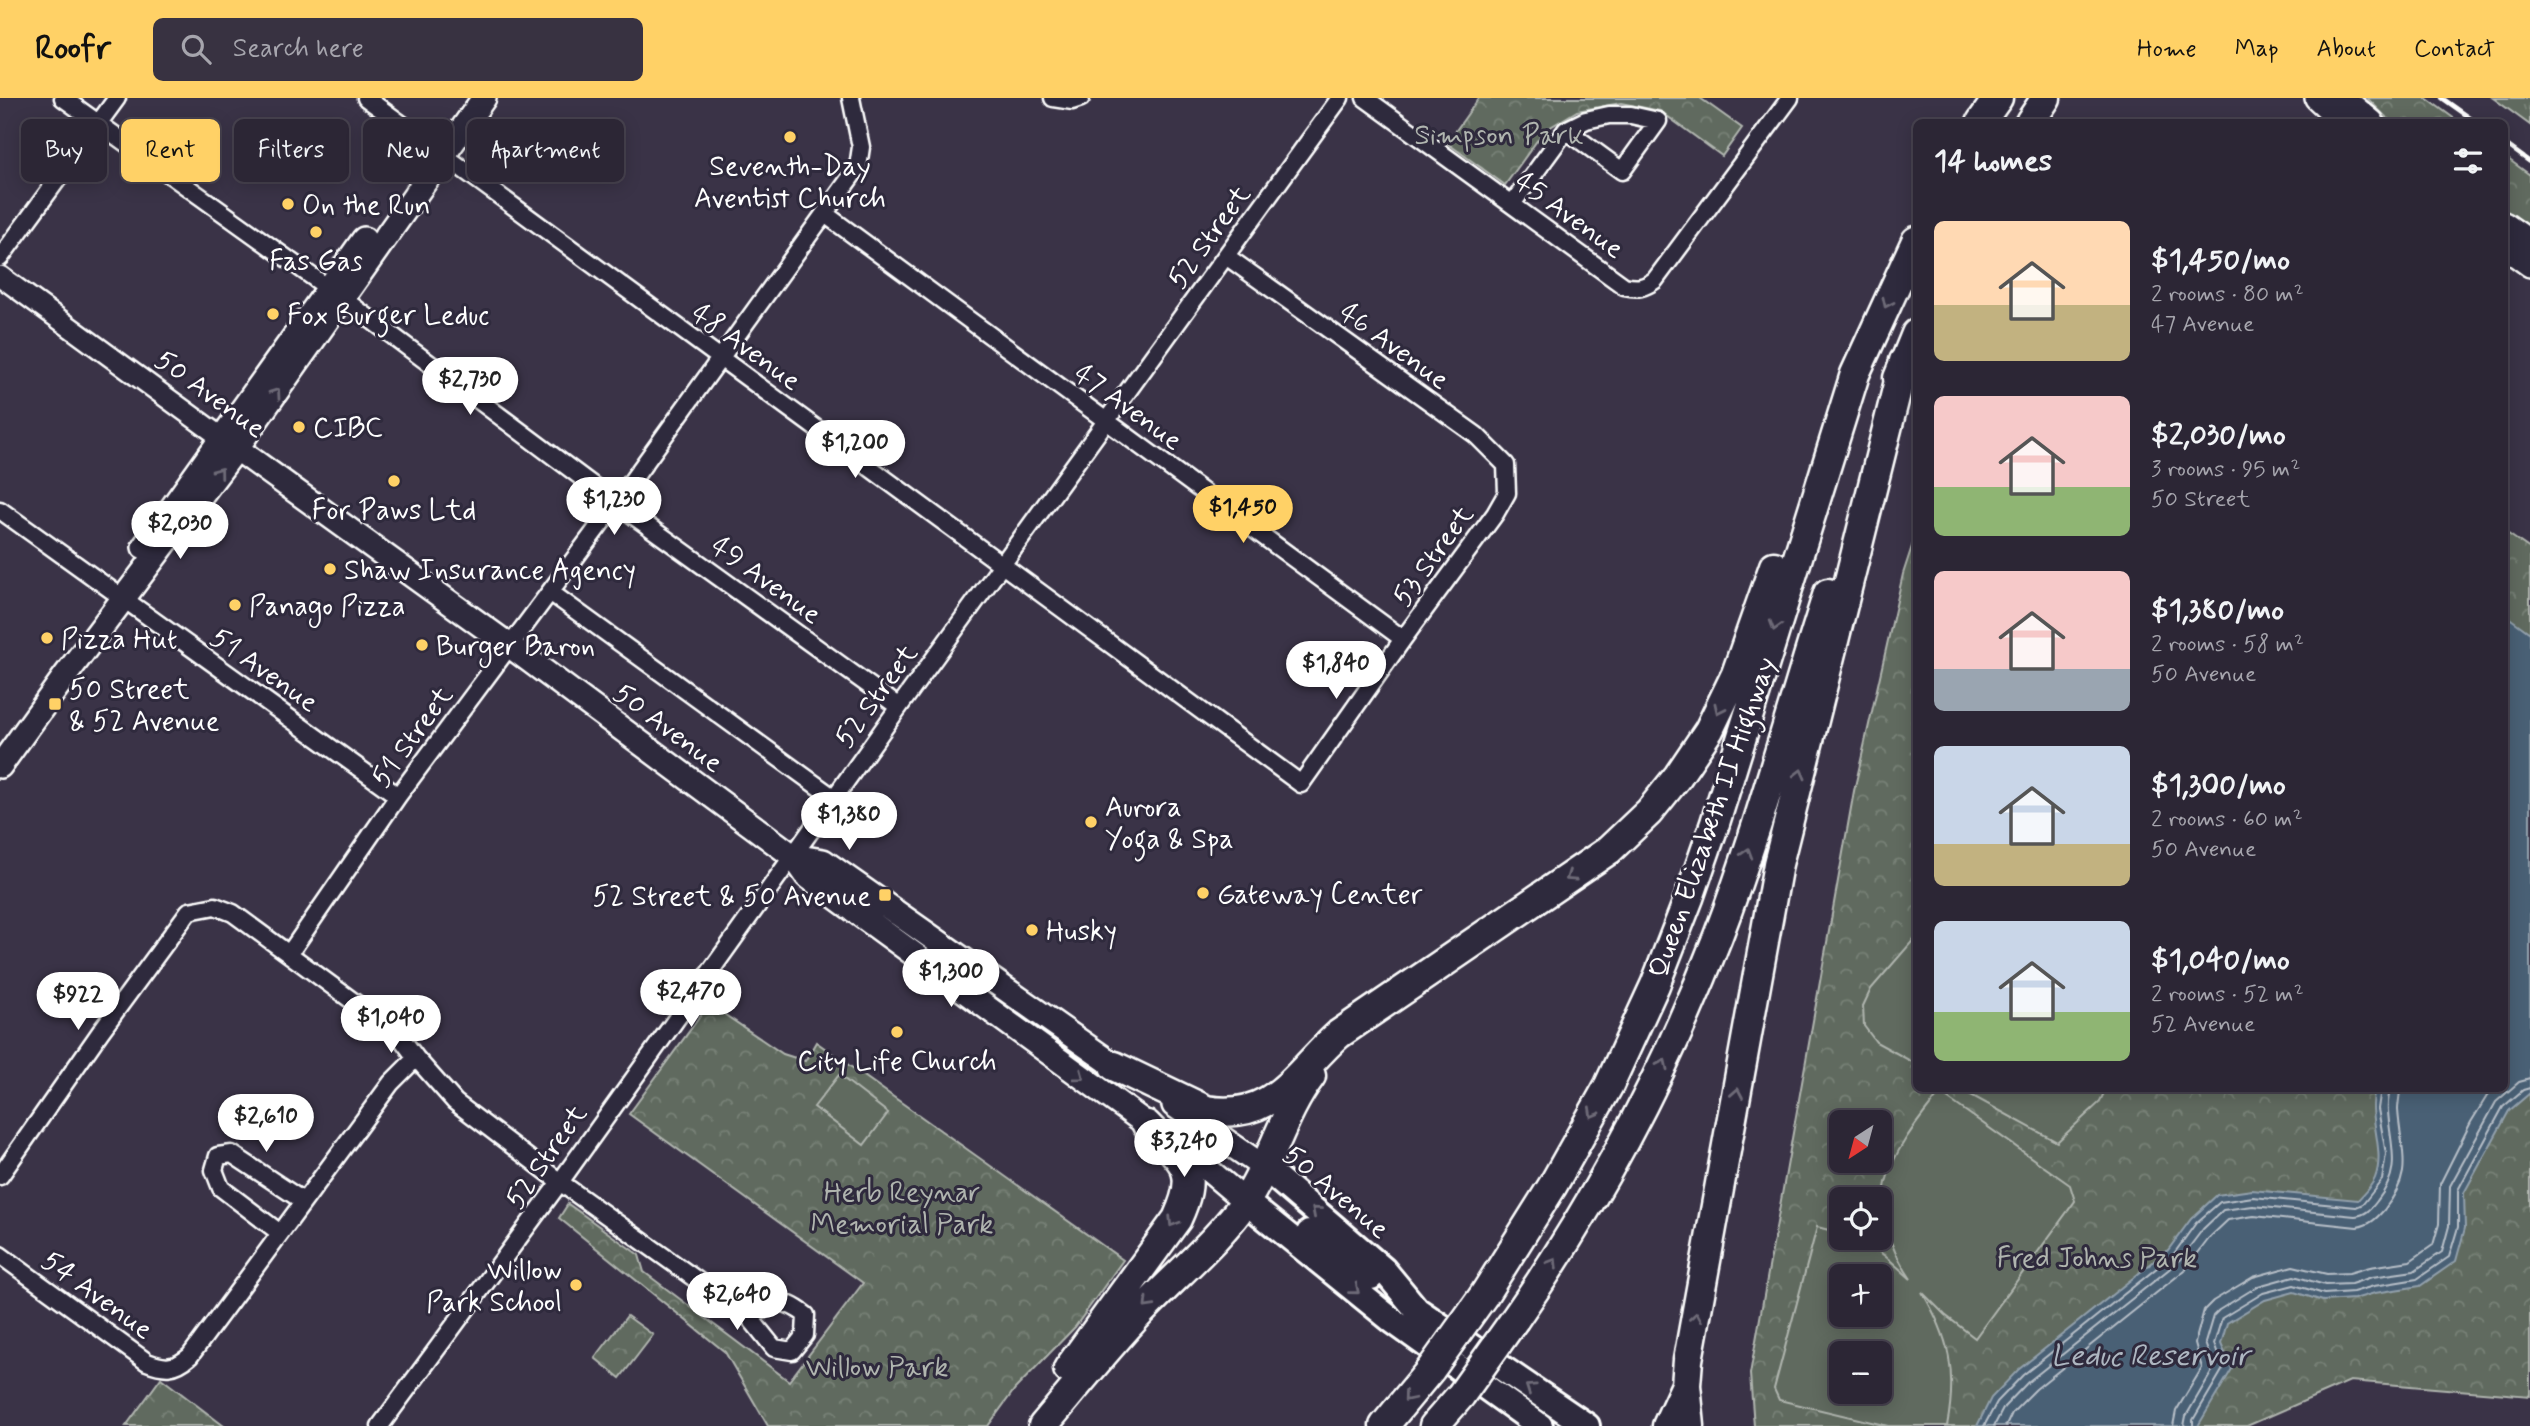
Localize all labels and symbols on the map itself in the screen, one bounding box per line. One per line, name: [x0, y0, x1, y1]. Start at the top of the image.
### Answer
park label: Simpson Park: [1414, 118, 1584, 155]
marker: Seventh-Day Aventist Church: [782, 129, 798, 145]
place label: Seventh-Day Aventist Church: [694, 149, 886, 218]
street label: 45 Avenue: [1506, 164, 1631, 268]
street label: 52 Street: [1160, 178, 1260, 297]
place label: On the Run: [302, 188, 430, 225]
marker: On the Run: [280, 196, 296, 212]
marker: Fas Gas: [308, 224, 324, 240]
place label: Fas Gas: [269, 244, 363, 281]
street label: 46 Avenue: [1331, 295, 1456, 399]
street label: 48 Avenue: [683, 296, 808, 400]
one-way arrow: [1881, 296, 1895, 308]
place label: Fox Burger Leduc: [287, 298, 489, 338]
marker: Fox Burger Leduc: [265, 306, 281, 322]
street label: 50 Avenue: [147, 342, 272, 448]
street label: 47 Avenue: [1066, 356, 1189, 460]
pin: $2,730: [413, 358, 527, 417]
one-way arrow: [268, 388, 280, 401]
place label: CIBC: [313, 411, 383, 448]
marker: CIBC: [291, 419, 307, 435]
pin: $1,200: [798, 420, 912, 480]
one-way arrow: [210, 468, 223, 480]
marker: For Paws Ltd: [386, 473, 402, 489]
pin: $1,230: [557, 478, 671, 537]
pin: $1,450: [1186, 486, 1300, 545]
place label: For Paws Ltd: [312, 493, 476, 530]
street label: 53 Street: [1385, 498, 1484, 614]
pin: $2,030: [123, 502, 237, 561]
street label: 49 Avenue: [703, 528, 828, 634]
place label: Shaw Insurance Agency: [344, 553, 636, 590]
marker: Shaw Insurance Agency: [322, 561, 338, 577]
place label: Panago Pizza: [249, 589, 405, 628]
marker: Panago Pizza: [227, 597, 243, 613]
one-way arrow: [1768, 619, 1783, 631]
street label: 51 Avenue: [202, 620, 325, 722]
place label: Pizza Hut: [61, 622, 177, 659]
place label: Burger Baron: [436, 629, 595, 668]
marker: Pizza Hut: [39, 630, 55, 646]
marker: Burger Baron: [414, 637, 430, 653]
street label: 52 Street: [827, 637, 927, 756]
pin: $1,840: [1279, 642, 1393, 701]
street label: Queen Elizabeth II Highway: [1641, 652, 1789, 984]
place label: 50 Street & 52 Avenue: [69, 672, 219, 741]
street label: 50 Avenue: [605, 676, 730, 782]
street label: 51 Street: [364, 679, 463, 796]
marker: 50 Street & 52 Avenue: [47, 696, 63, 712]
one-way arrow: [1713, 702, 1727, 714]
one-way arrow: [1792, 768, 1806, 780]
place label: Aurora Yoga & Spa: [1105, 790, 1234, 862]
pin: $1,380: [792, 792, 906, 852]
marker: Aurora Yoga & Spa: [1083, 814, 1099, 830]
one-way arrow: [1739, 847, 1753, 859]
one-way arrow: [1565, 869, 1578, 881]
place label: Gateway Center: [1217, 877, 1423, 914]
place label: 52 Street & 50 Avenue: [592, 879, 871, 916]
marker: Gateway Center: [1195, 885, 1211, 901]
marker: 52 Street & 50 Avenue: [877, 887, 893, 903]
place label: Husky: [1046, 914, 1117, 951]
marker: Husky: [1024, 922, 1040, 938]
pin: $1,300: [894, 950, 1008, 1009]
pin: $2,470: [634, 970, 748, 1029]
pin: $922: [37, 972, 119, 1032]
pin: $1,040: [334, 996, 448, 1055]
marker: City Life Church: [889, 1024, 905, 1040]
place label: City Life Church: [797, 1044, 997, 1081]
one-way arrow: [1654, 1058, 1668, 1071]
one-way arrow: [1072, 1068, 1085, 1080]
one-way arrow: [1729, 1087, 1744, 1099]
pin: $2,610: [209, 1094, 323, 1154]
street label: 52 Street: [498, 1098, 597, 1217]
one-way arrow: [1588, 1106, 1601, 1119]
north arrow: [1829, 1110, 1892, 1172]
pin: $3,240: [1127, 1119, 1241, 1179]
street label: 50 Avenue: [1274, 1138, 1396, 1248]
park label: Herb Reynar Memorial Park: [811, 1175, 993, 1244]
one-way arrow: [1311, 1207, 1324, 1219]
one-way arrow: [1169, 1215, 1182, 1228]
park label: Fred Johns Park: [1997, 1241, 2197, 1278]
street label: 54 Avenue: [33, 1243, 160, 1349]
place label: Willow Park School: [426, 1253, 562, 1322]
one-way arrow: [1545, 1257, 1558, 1270]
pin: $2,640: [680, 1272, 794, 1332]
marker: Willow Park School: [568, 1277, 584, 1293]
one-way arrow: [1348, 1282, 1360, 1295]
one-way arrow: [1144, 1296, 1157, 1309]
one-way arrow: [1688, 1311, 1703, 1323]
water label: Leduc Reservoir: [2051, 1337, 2253, 1376]
park label: Willow Park: [806, 1350, 948, 1387]
one-way arrow: [1525, 1383, 1538, 1396]
one-way arrow: [1403, 1390, 1416, 1402]

